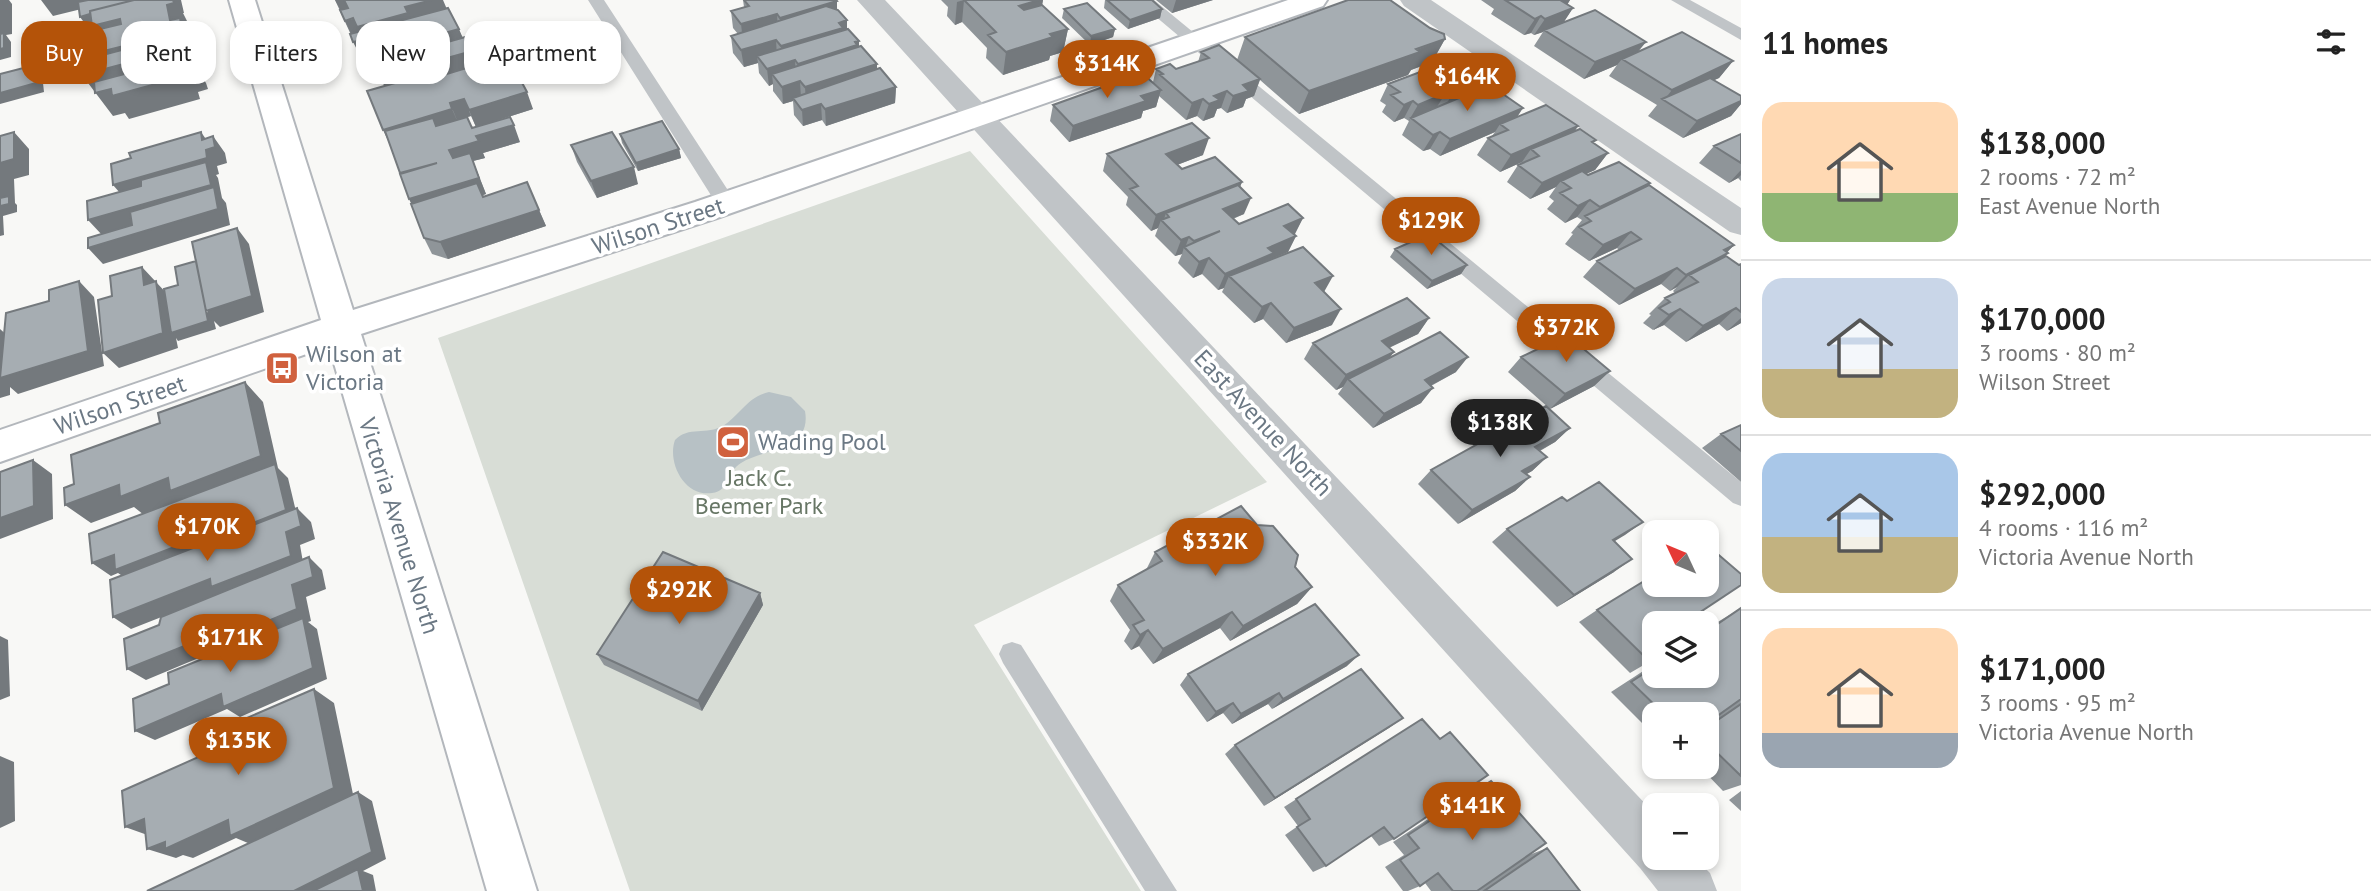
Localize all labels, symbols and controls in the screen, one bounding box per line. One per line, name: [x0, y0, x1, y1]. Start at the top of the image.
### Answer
chip: Buy: [21, 21, 107, 84]
chip: Rent: [121, 21, 216, 84]
chip: Filters: [230, 21, 342, 84]
chip: New: [356, 21, 450, 84]
chip: Apartment: [464, 21, 621, 84]
text: 11 homes: [1762, 23, 1888, 62]
icon: filters: [2312, 23, 2350, 61]
pin: $314K: [1058, 41, 1156, 100]
text: $314K: [1074, 48, 1140, 77]
pin: $164K: [1418, 54, 1516, 113]
text: $164K: [1434, 61, 1500, 90]
text: $138,000: [1979, 123, 2106, 162]
icon: home: [1818, 130, 1902, 214]
text: 2 rooms · 72 m²: [1979, 162, 2136, 191]
street label: Wilson Street: [588, 190, 728, 261]
text: East Avenue North: [1979, 191, 2160, 220]
pin: $129K: [1382, 198, 1480, 257]
text: $129K: [1398, 205, 1464, 234]
text: $170,000: [1979, 299, 2106, 338]
pin: $372K: [1517, 304, 1615, 364]
icon: home: [1818, 306, 1902, 390]
text: $372K: [1533, 312, 1599, 341]
place label: Wilson at Victoria: [305, 338, 402, 397]
text: 3 rooms · 80 m²: [1979, 338, 2136, 367]
street label: East Avenue North: [1188, 343, 1339, 502]
bus stop icon: Wilson at Victoria: [263, 349, 301, 387]
text: Wilson Street: [1979, 367, 2110, 396]
street label: Wilson Street: [50, 368, 190, 442]
pin: $138K: [1451, 400, 1549, 459]
text: $138K: [1467, 407, 1533, 436]
street label: Victoria Avenue North: [352, 413, 447, 638]
sports icon: Wading Pool: [714, 423, 752, 461]
place label: Wading Pool: [758, 426, 886, 457]
park label: Jack C. Beemer Park: [695, 462, 824, 521]
text: $292,000: [1979, 474, 2106, 513]
icon: home: [1818, 481, 1902, 565]
pin: $170K: [158, 504, 256, 563]
text: $170K: [174, 511, 240, 540]
text: 4 rooms · 116 m²: [1979, 513, 2148, 542]
pin: $332K: [1166, 518, 1264, 578]
north arrow: [1642, 520, 1718, 597]
map controls: [1642, 520, 1719, 870]
text: $332K: [1182, 526, 1248, 555]
text: Victoria Avenue North: [1979, 542, 2194, 571]
pin: $292K: [630, 566, 728, 626]
text: $292K: [646, 574, 712, 603]
button: layers: [1642, 611, 1719, 688]
pin: $171K: [181, 614, 279, 674]
text: $171K: [197, 622, 263, 651]
text: $171,000: [1979, 649, 2106, 688]
icon: home: [1818, 656, 1902, 740]
text: 3 rooms · 95 m²: [1979, 688, 2136, 717]
button: +: [1642, 702, 1719, 779]
text: Victoria Avenue North: [1979, 717, 2194, 746]
pin: $135K: [189, 718, 287, 777]
text: $135K: [205, 725, 271, 754]
pin: $141K: [1423, 782, 1521, 842]
text: $141K: [1439, 790, 1505, 819]
button: −: [1642, 793, 1719, 870]

